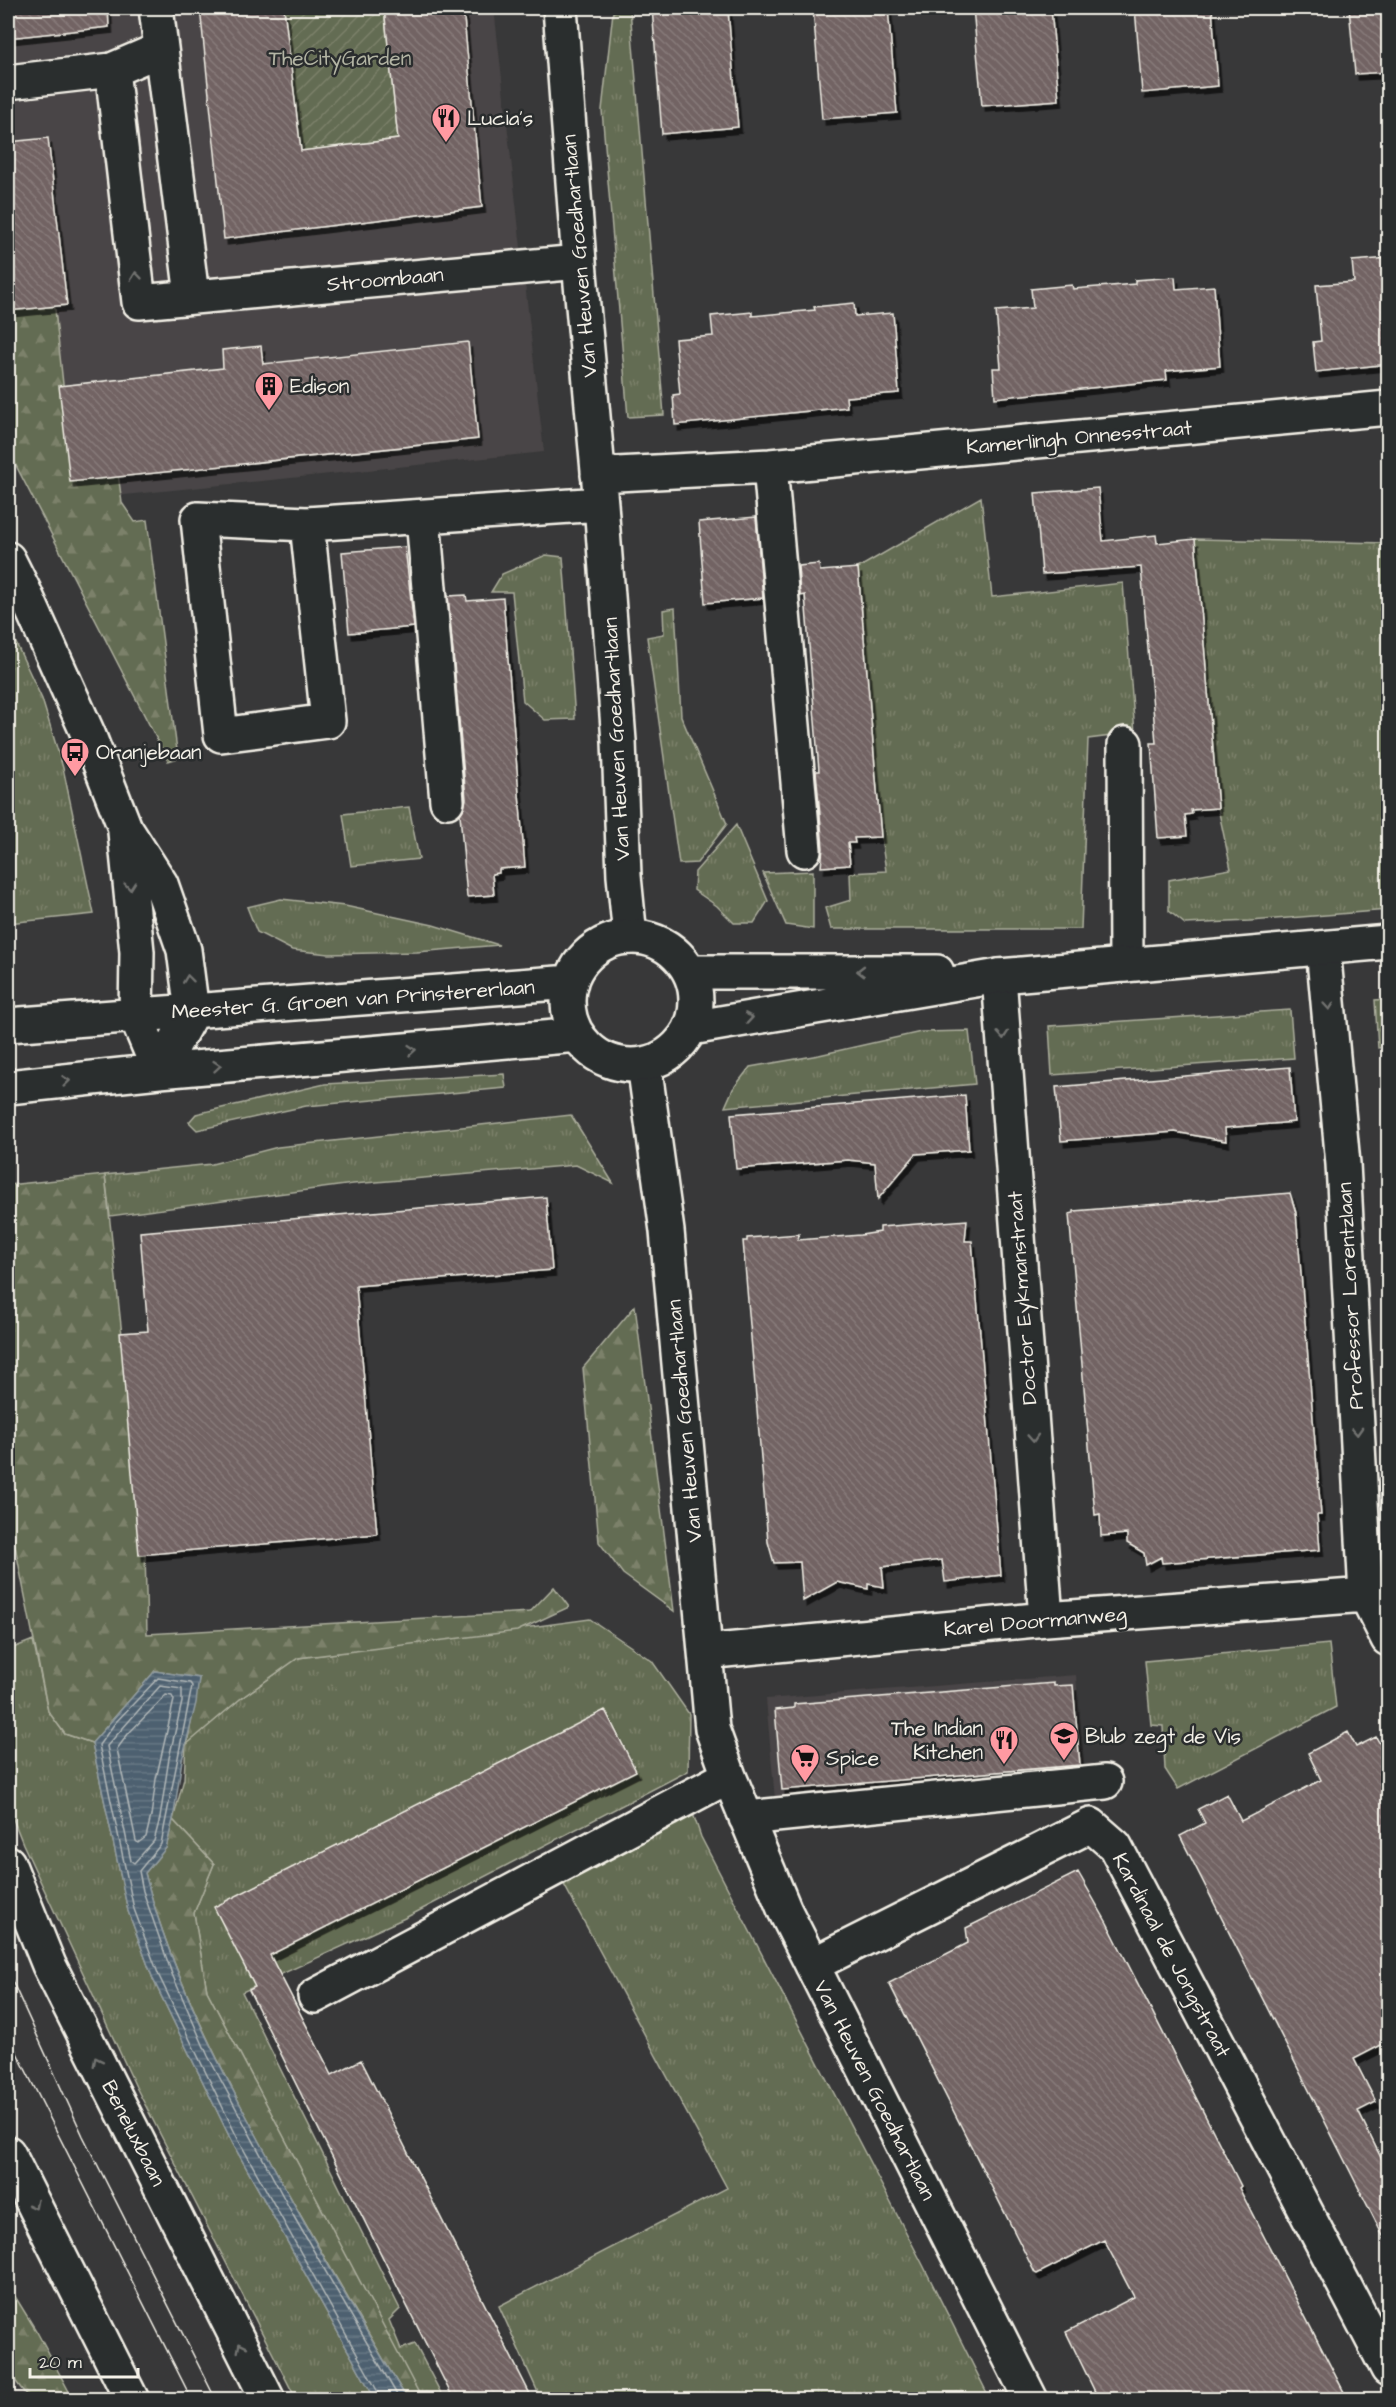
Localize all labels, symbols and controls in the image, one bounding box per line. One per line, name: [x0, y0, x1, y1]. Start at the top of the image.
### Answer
park label: TheCityGarden: [269, 44, 411, 75]
restaurant icon: Lucia's: [430, 102, 462, 144]
place label: Lucia's: [467, 104, 533, 133]
street label: Van Heuven Goedhartlaan: [554, 133, 605, 378]
street label: Stroombaan: [325, 260, 445, 299]
one-way arrow: [130, 271, 142, 280]
building icon: Edison: [253, 370, 285, 412]
place label: Edison: [290, 372, 349, 401]
street label: Kamerlingh Onnesstraat: [965, 413, 1194, 464]
street label: Van Heuven Goedhartlaan: [596, 617, 637, 861]
bus stop icon: Oranjebaan: [59, 736, 91, 778]
place label: Oranjebaan: [96, 738, 202, 767]
one-way arrow: [123, 882, 136, 891]
one-way arrow: [857, 965, 866, 977]
street label: Meester G. Groen van Prinstererlaan: [171, 972, 536, 1027]
one-way arrow: [182, 975, 194, 984]
one-way arrow: [1322, 1002, 1335, 1011]
one-way arrow: [744, 1013, 753, 1025]
one-way arrow: [996, 1030, 1009, 1039]
one-way arrow: [407, 1044, 416, 1057]
one-way arrow: [213, 1060, 222, 1073]
one-way arrow: [61, 1075, 70, 1088]
street label: Professor Lorentzlaan: [1330, 1182, 1371, 1410]
street label: Doctor Eykmanstraat: [1001, 1190, 1046, 1406]
street label: Van Heuven Goedhartlaan: [659, 1298, 710, 1543]
one-way arrow: [1351, 1427, 1364, 1436]
one-way arrow: [1026, 1434, 1039, 1443]
street label: Karel Doormanweg: [942, 1599, 1128, 1646]
place label: The Indian Kitchen: [891, 1714, 983, 1767]
school or university icon: Blub zegt de Vis: [1048, 1720, 1080, 1762]
place label: Blub zegt de Vis: [1085, 1722, 1241, 1753]
restaurant icon: The Indian Kitchen: [988, 1724, 1020, 1766]
supermarket icon: Spice: [789, 1742, 821, 1784]
place label: Spice: [826, 1744, 879, 1774]
street label: Kardinaal de Jongstraat: [1104, 1848, 1238, 2064]
street label: Van Heuven Goedhartlaan: [806, 1975, 943, 2205]
one-way arrow: [93, 2056, 104, 2067]
street label: Beneluxbaan: [94, 2075, 173, 2191]
one-way arrow: [27, 2199, 38, 2209]
scale bar: [30, 2341, 138, 2379]
one-way arrow: [237, 2343, 249, 2354]
text: 20 m: [39, 2350, 82, 2375]

